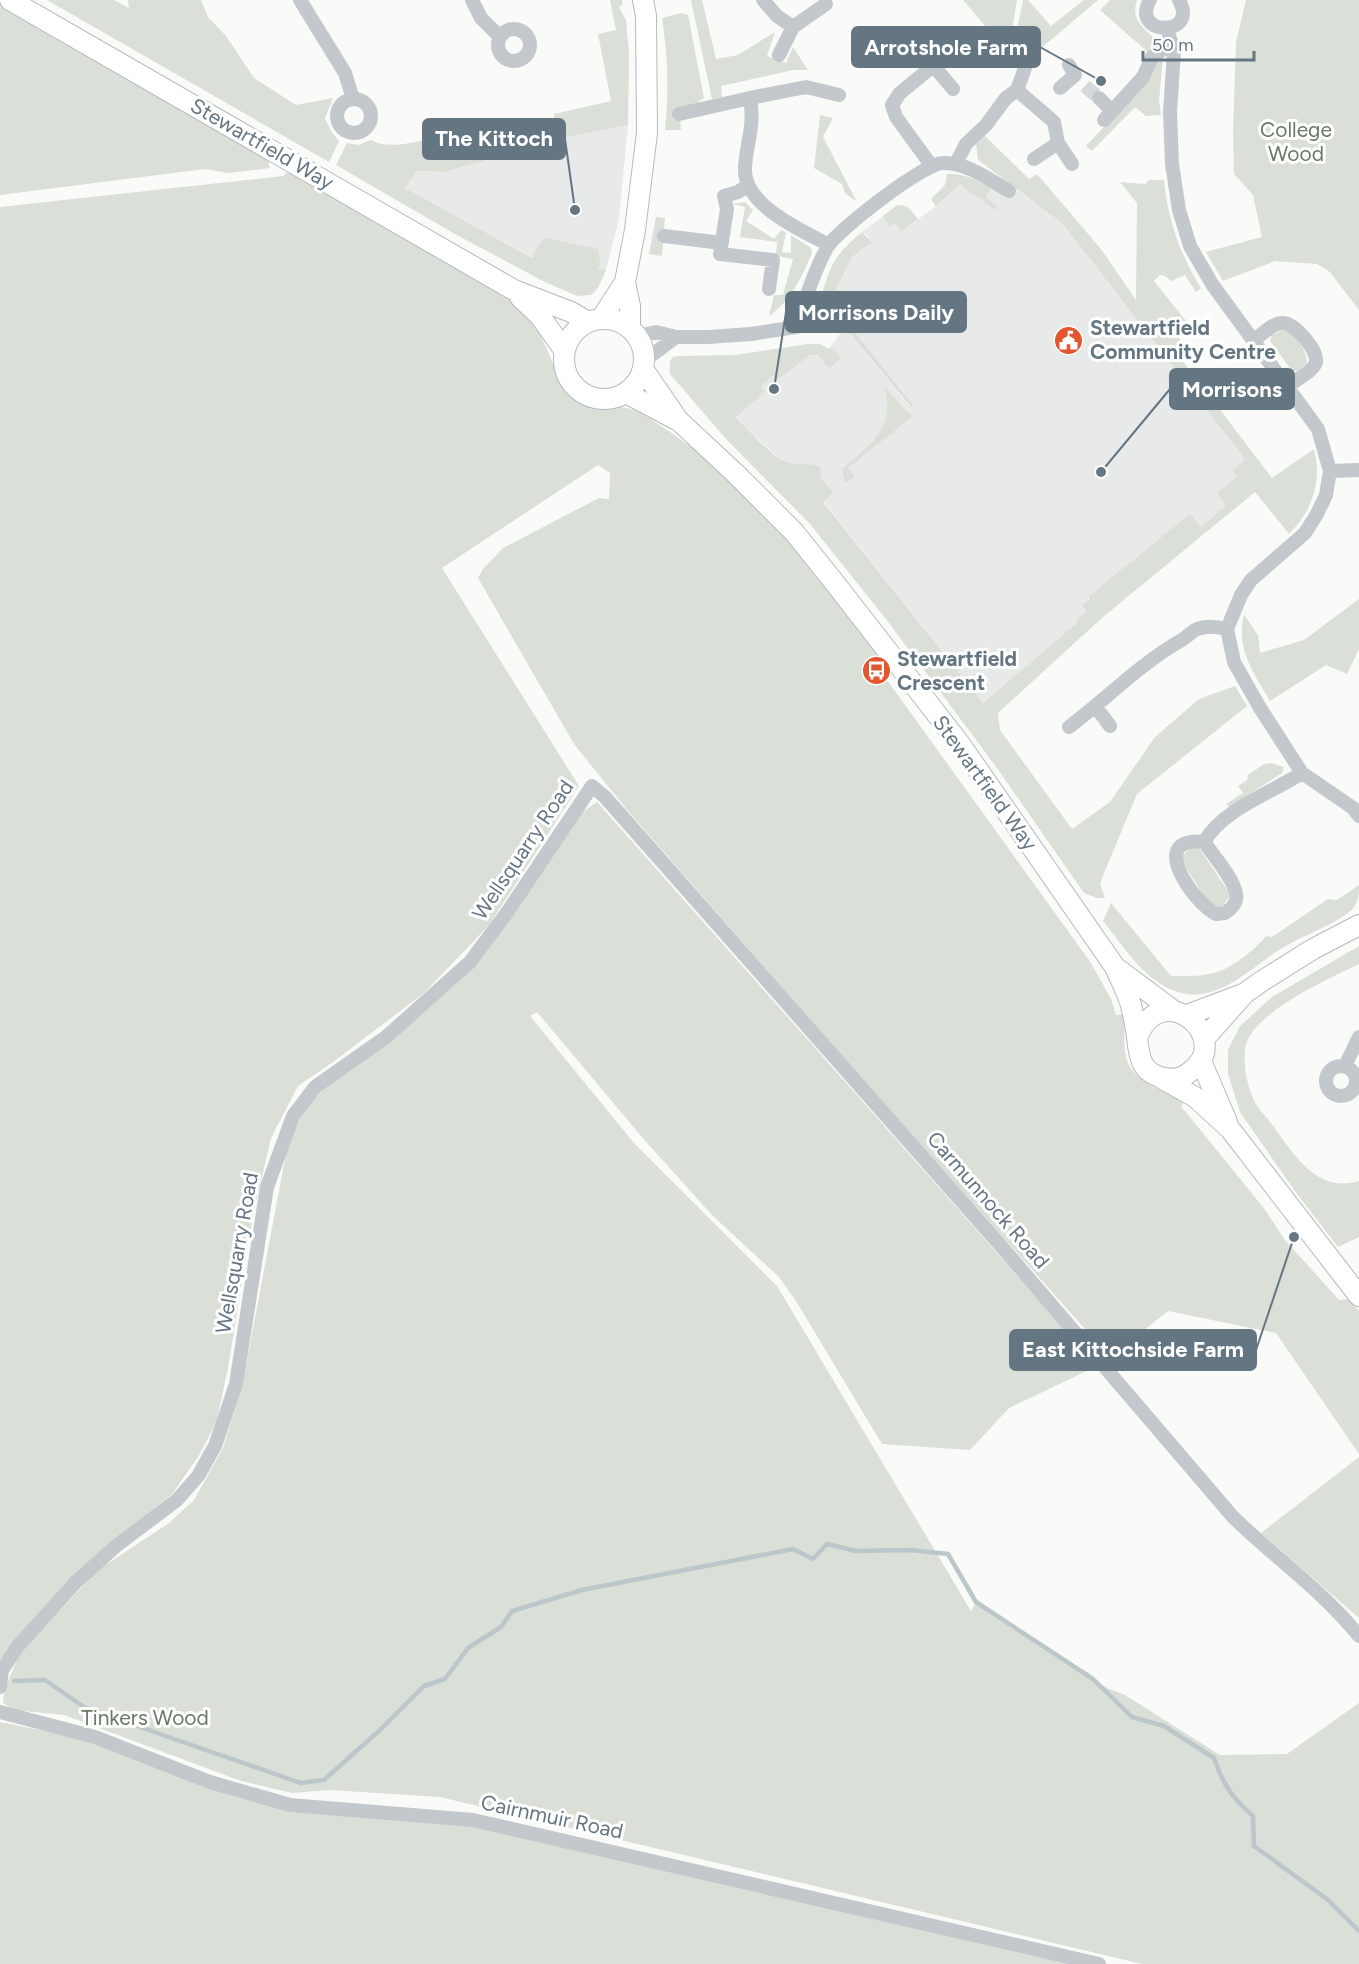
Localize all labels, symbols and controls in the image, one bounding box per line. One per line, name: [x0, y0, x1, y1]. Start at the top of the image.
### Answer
scale bar: [1143, 24, 1254, 62]
callout: Arrotshole Farm: [852, 27, 1040, 67]
text: Arrotshole Farm: [864, 34, 1028, 61]
text: 50 m: [1152, 34, 1194, 56]
street label: Stewartfield Way: [186, 92, 338, 195]
park label: College Wood: [1260, 117, 1332, 166]
callout: The Kittoch: [423, 119, 565, 159]
text: The Kittoch: [435, 125, 553, 152]
callout: Morrisons Daily: [786, 292, 966, 332]
text: Morrisons Daily: [798, 299, 954, 326]
place label: Stewartfield Community Centre: [1090, 315, 1276, 364]
public building icon: Stewartfield Community Centre: [1053, 324, 1085, 356]
callout: Morrisons: [1170, 369, 1294, 409]
text: Morrisons: [1182, 376, 1282, 403]
place label: Stewartfield Crescent: [897, 646, 1017, 695]
bus stop icon: Stewartfield Crescent: [860, 655, 892, 687]
street label: Stewartfield Way: [928, 710, 1043, 855]
street label: Wellsquarry Road: [467, 775, 579, 924]
street label: Carmunnock Road: [922, 1126, 1055, 1273]
street label: Wellsquarry Road: [210, 1170, 263, 1335]
callout: East Kittochside Farm: [1010, 1330, 1256, 1370]
text: East Kittochside Farm: [1022, 1336, 1244, 1363]
park label: Tinkers Wood: [81, 1705, 209, 1730]
street label: Cairnmuir Road: [479, 1789, 625, 1844]

